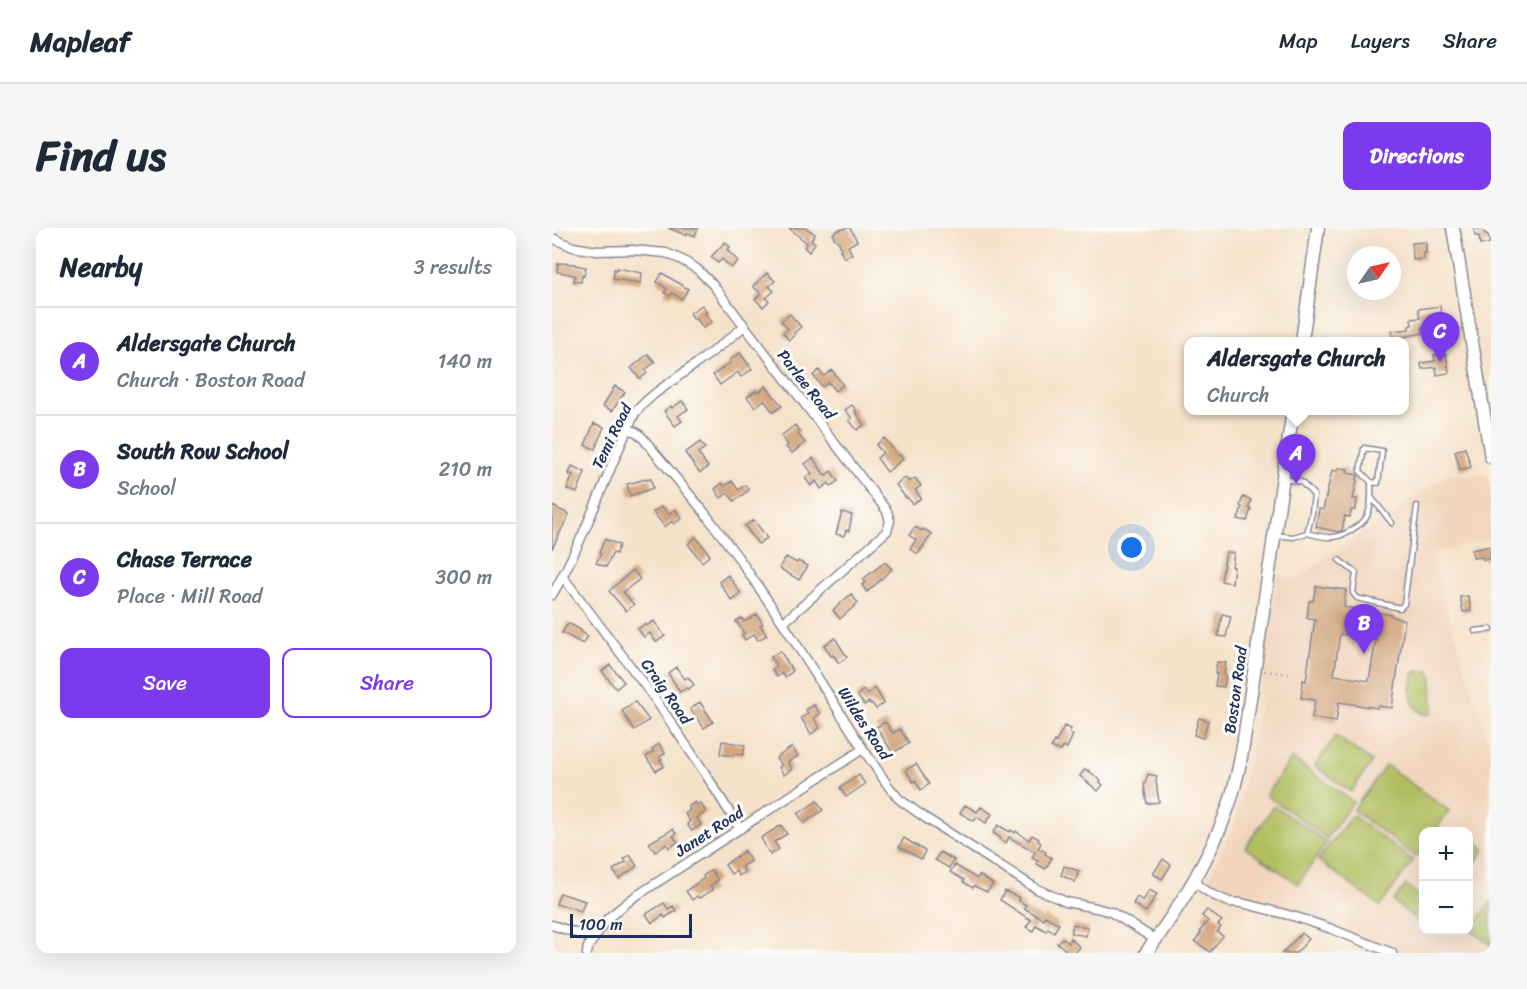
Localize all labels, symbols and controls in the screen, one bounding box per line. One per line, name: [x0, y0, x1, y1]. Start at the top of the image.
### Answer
text: Mapleaf: [30, 17, 130, 66]
text: Map: [1279, 22, 1318, 60]
text: Layers: [1351, 22, 1410, 60]
text: Share: [1443, 22, 1497, 60]
text: Find us: [36, 119, 166, 193]
button: Directions: [1343, 122, 1491, 190]
text: Nearby: [60, 244, 142, 290]
north arrow: [1347, 246, 1401, 300]
text: 3 results: [414, 250, 492, 285]
pin: C: [1420, 312, 1460, 362]
text: Aldersgate Church: [117, 324, 296, 363]
popup: [1184, 337, 1409, 415]
text: Aldersgate Church: [1207, 339, 1386, 378]
street label: Parlee Road: [770, 343, 845, 427]
text: A: [73, 344, 86, 379]
text: 140 m: [438, 344, 492, 379]
text: Church · Boston Road: [117, 363, 305, 398]
text: Church: [1207, 378, 1270, 413]
street label: Temi Road: [583, 397, 641, 474]
text: South Row School: [117, 432, 289, 471]
pin: A: [1276, 434, 1316, 484]
text: B: [73, 452, 86, 487]
text: 210 m: [439, 452, 492, 487]
text: School: [117, 471, 176, 506]
your location: [1117, 533, 1146, 562]
text: Chase Terrace: [117, 540, 252, 579]
text: C: [73, 560, 86, 595]
text: 300 m: [435, 560, 492, 595]
text: Place · Mill Road: [117, 579, 262, 614]
pin: B: [1344, 604, 1384, 654]
street label: Boston Road: [1215, 643, 1256, 735]
button: Save: [60, 648, 270, 718]
button: Share: [282, 648, 492, 718]
street label: Craig Road: [633, 652, 701, 732]
street label: Wildes Road: [830, 681, 900, 767]
street label: Janet Road: [668, 797, 751, 865]
map controls: [1419, 827, 1473, 935]
button: +: [1419, 827, 1473, 881]
button: −: [1419, 881, 1473, 935]
text: 100 m: [579, 910, 623, 939]
scale bar: [570, 911, 692, 938]

